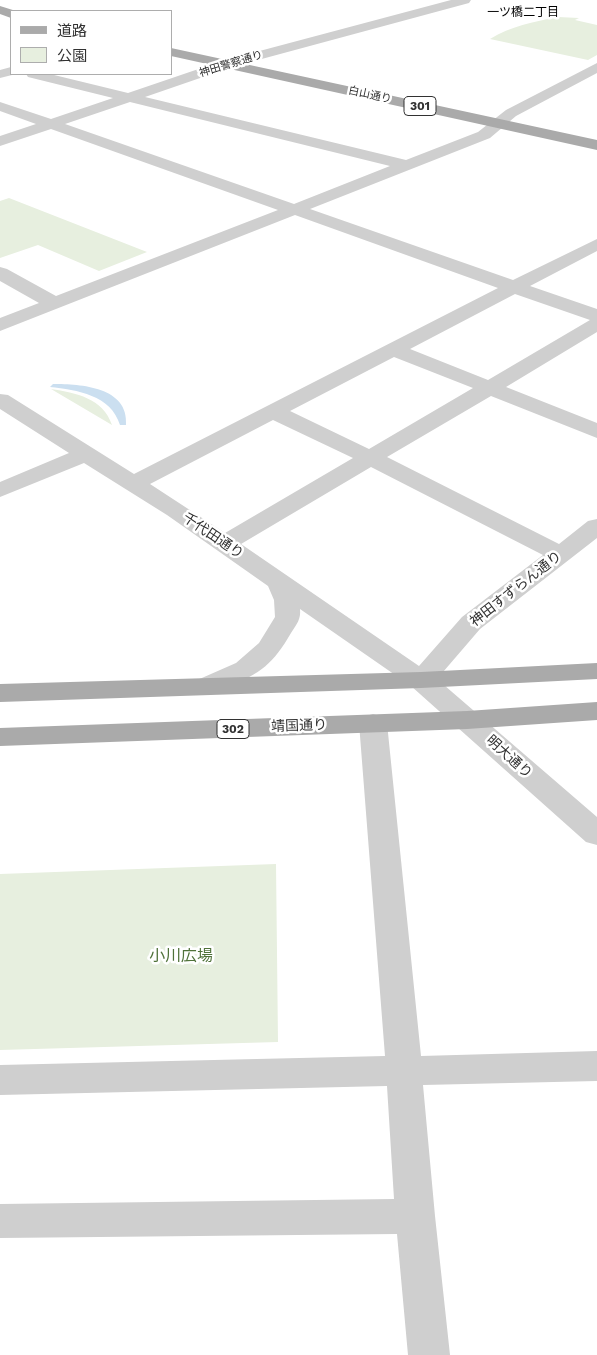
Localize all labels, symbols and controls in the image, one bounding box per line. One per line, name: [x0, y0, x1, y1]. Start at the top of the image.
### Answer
district label: 一ツ橋二丁目: [487, 5, 559, 19]
legend: [10, 10, 172, 75]
text: 道路: [57, 22, 87, 40]
text: 公園: [57, 47, 87, 65]
street label: 神田警察通り: [198, 48, 264, 80]
street label: 白山通り: [347, 84, 393, 106]
road number: 301: [404, 96, 436, 115]
street label: 千代田通り: [179, 509, 247, 563]
street label: 神田すずらん通り: [467, 548, 565, 630]
street label: 靖国通り: [271, 717, 327, 735]
road number: 302: [217, 720, 249, 739]
street label: 明大通り: [483, 732, 535, 782]
park label: 小川広場: [149, 946, 213, 966]

